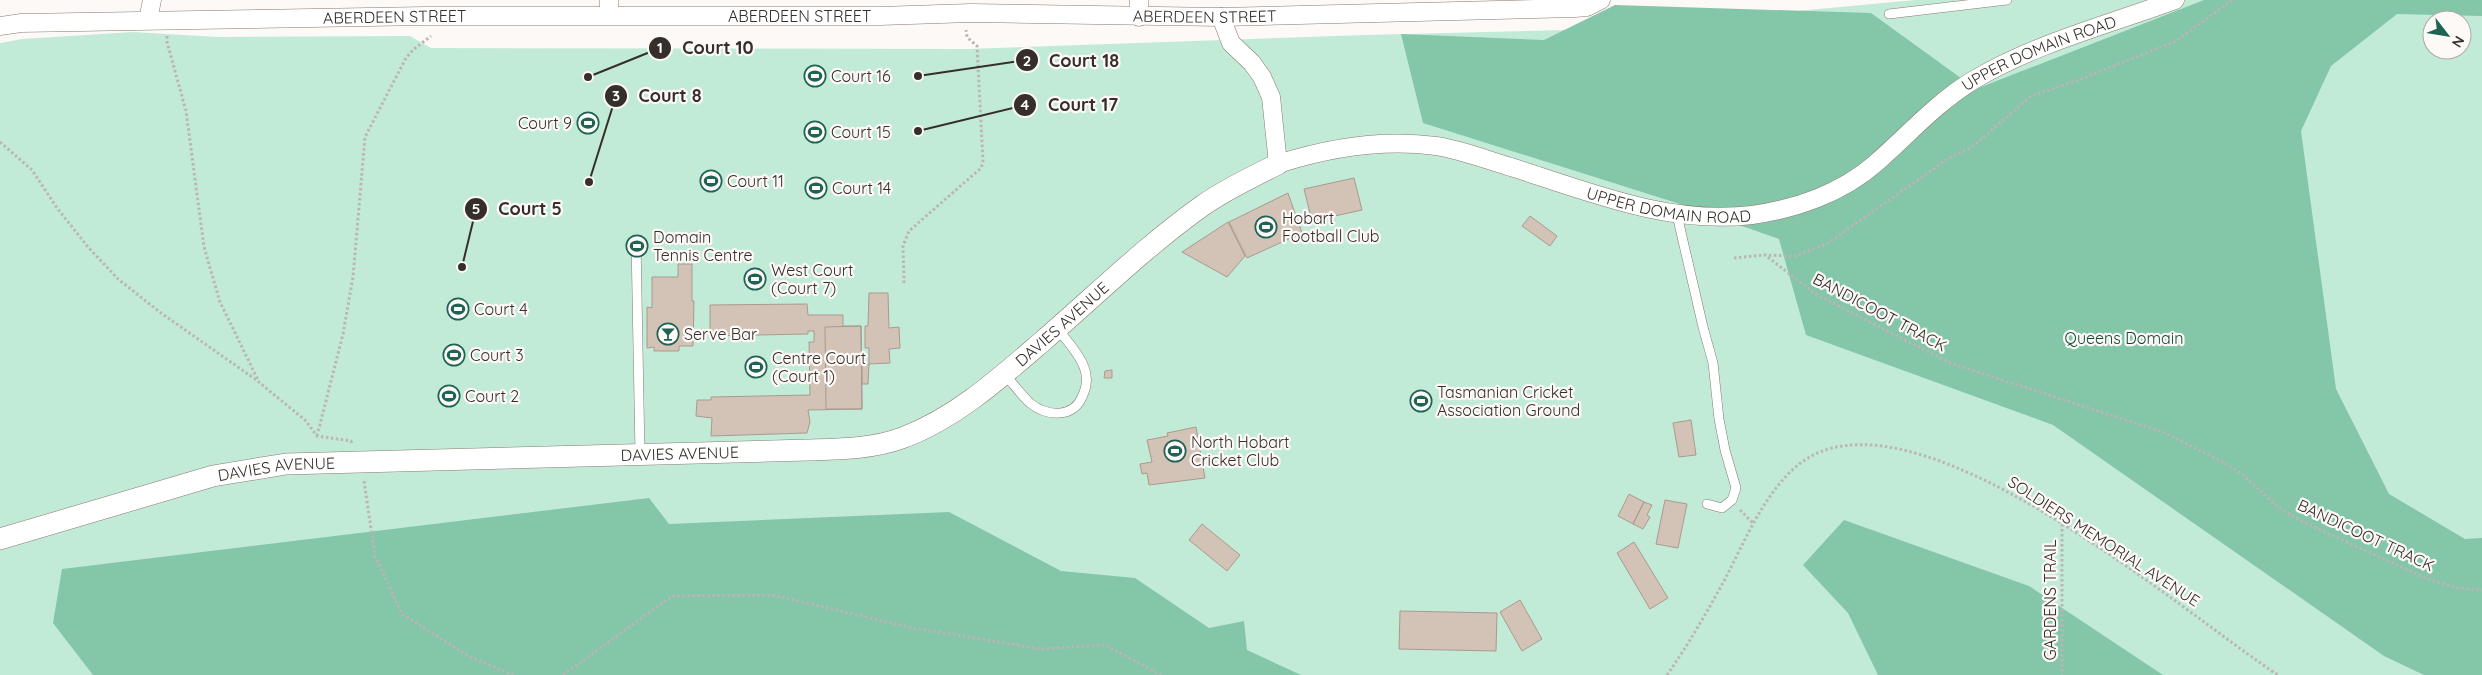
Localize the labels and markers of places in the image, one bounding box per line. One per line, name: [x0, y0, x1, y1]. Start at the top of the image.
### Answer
callout: Court 10: [647, 31, 763, 64]
callout: Court 18: [1014, 44, 1130, 77]
sports icon: Court 16: [803, 64, 827, 88]
place label: Court 16: [831, 66, 891, 86]
callout: Court 8: [603, 79, 711, 112]
callout: Court 17: [1013, 88, 1128, 121]
sports icon: Court 9: [576, 111, 600, 135]
place label: Court 9: [518, 113, 572, 133]
sports icon: Court 15: [803, 120, 827, 144]
place label: Court 15: [831, 122, 891, 142]
sports icon: Court 11: [699, 169, 723, 193]
place label: Court 11: [727, 171, 784, 191]
sports icon: Court 14: [804, 176, 828, 200]
place label: Court 14: [832, 178, 891, 198]
callout: Court 5: [463, 192, 572, 225]
place label: Hobart Football Club: [1282, 208, 1380, 246]
sports icon: Hobart Football Club: [1254, 215, 1278, 239]
place label: Domain Tennis Centre: [653, 227, 753, 265]
sports icon: Domain Tennis Centre: [625, 234, 649, 258]
place label: West Court (Court 7): [771, 260, 853, 298]
sports icon: West Court (Court 7): [743, 267, 767, 291]
sports icon: Court 4: [446, 297, 470, 321]
place label: Court 4: [474, 299, 528, 319]
bar icon: Serve Bar: [656, 322, 680, 346]
place label: Serve Bar: [684, 324, 757, 344]
sports icon: Court 3: [442, 343, 466, 367]
place label: Court 3: [470, 345, 524, 365]
place label: Centre Court (Court 1): [772, 348, 866, 386]
sports icon: Centre Court (Court 1): [744, 355, 768, 379]
place label: Tasmanian Cricket Association Ground: [1437, 382, 1580, 420]
sports icon: Court 2: [437, 384, 461, 408]
place label: Court 2: [465, 386, 519, 406]
sports icon: Tasmanian Cricket Association Ground: [1409, 389, 1433, 413]
place label: North Hobart Cricket Club: [1191, 432, 1290, 470]
sports icon: North Hobart Cricket Club: [1163, 439, 1187, 463]

